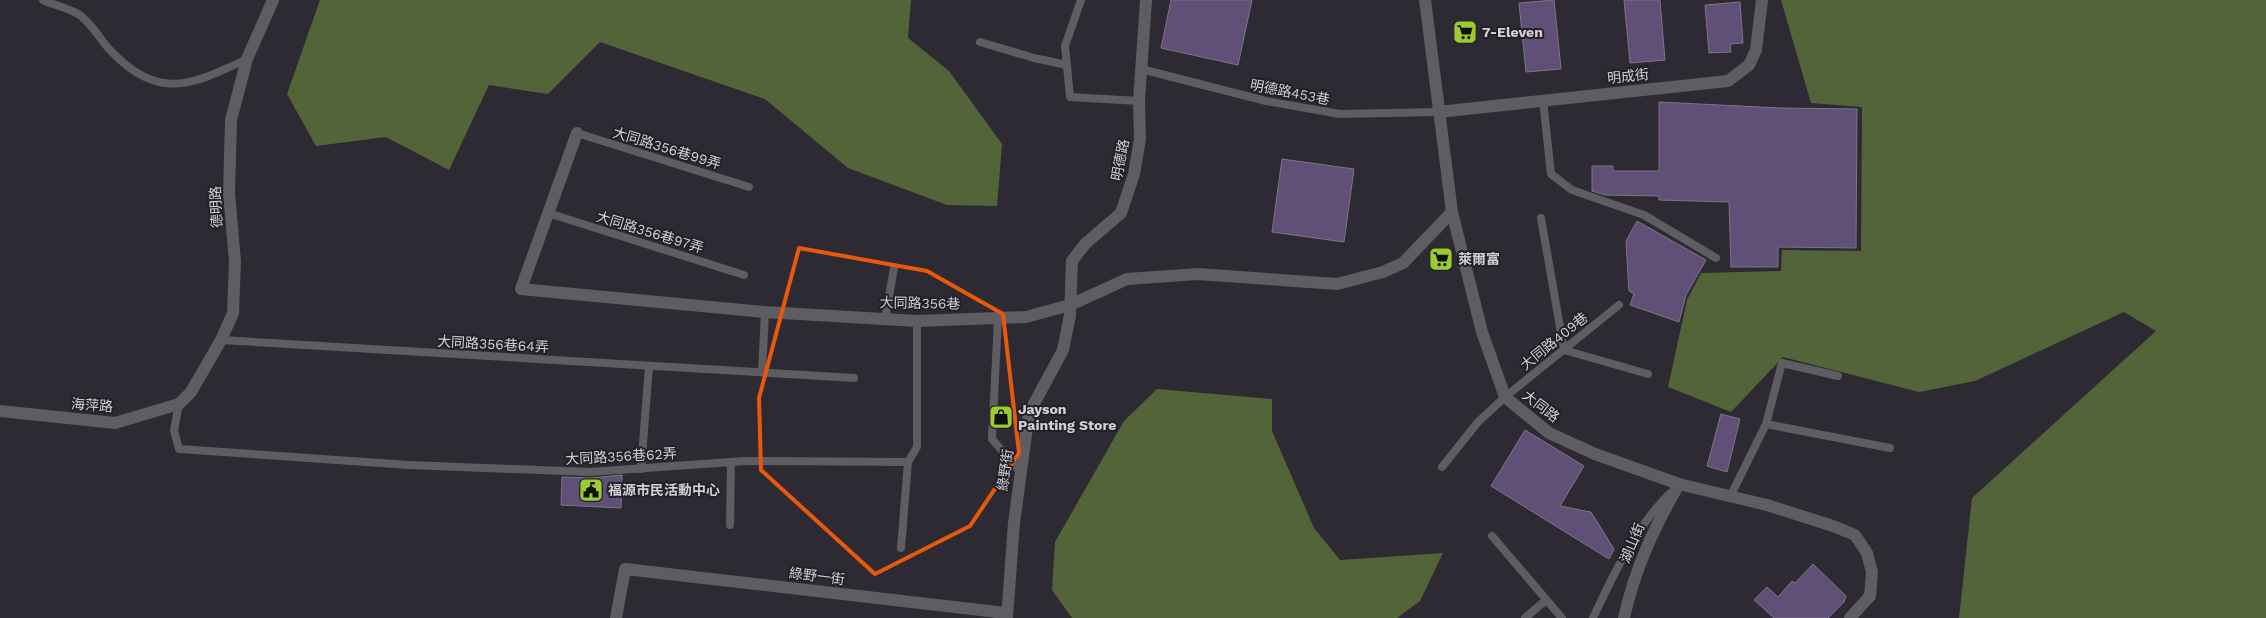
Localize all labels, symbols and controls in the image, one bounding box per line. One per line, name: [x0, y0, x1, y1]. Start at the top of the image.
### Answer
supermarket icon: 7-Eleven: [1452, 19, 1478, 45]
place label: 7-Eleven: [1482, 24, 1543, 40]
street label: 明成街: [1606, 66, 1650, 86]
street label: 明德路453巷: [1249, 76, 1331, 108]
street label: 大同路356巷99弄: [611, 124, 723, 172]
street label: 明德路: [1108, 138, 1132, 182]
street label: 德明路: [207, 186, 225, 228]
street label: 大同路356巷97弄: [595, 208, 705, 256]
supermarket icon: 萊爾富: [1428, 246, 1454, 272]
place label: 萊爾富: [1458, 251, 1500, 267]
street label: 大同路356巷: [879, 294, 961, 312]
street label: 大同路409巷: [1517, 309, 1591, 373]
street label: 大同路356巷64弄: [437, 333, 549, 355]
street label: 大同路: [1520, 387, 1562, 425]
street label: 海萍路: [70, 396, 114, 414]
place label: Jayson Painting Store: [1018, 401, 1116, 433]
shop icon: Jayson Painting Store: [988, 404, 1014, 430]
street label: 大同路356巷62弄: [565, 445, 677, 467]
street label: 綠野街: [994, 448, 1016, 492]
public building icon: 福源市民活動中心: [578, 477, 604, 503]
place label: 福源市民活動中心: [608, 482, 720, 498]
street label: 湖山街: [1616, 521, 1648, 565]
street label: 綠野一街: [788, 565, 846, 587]

